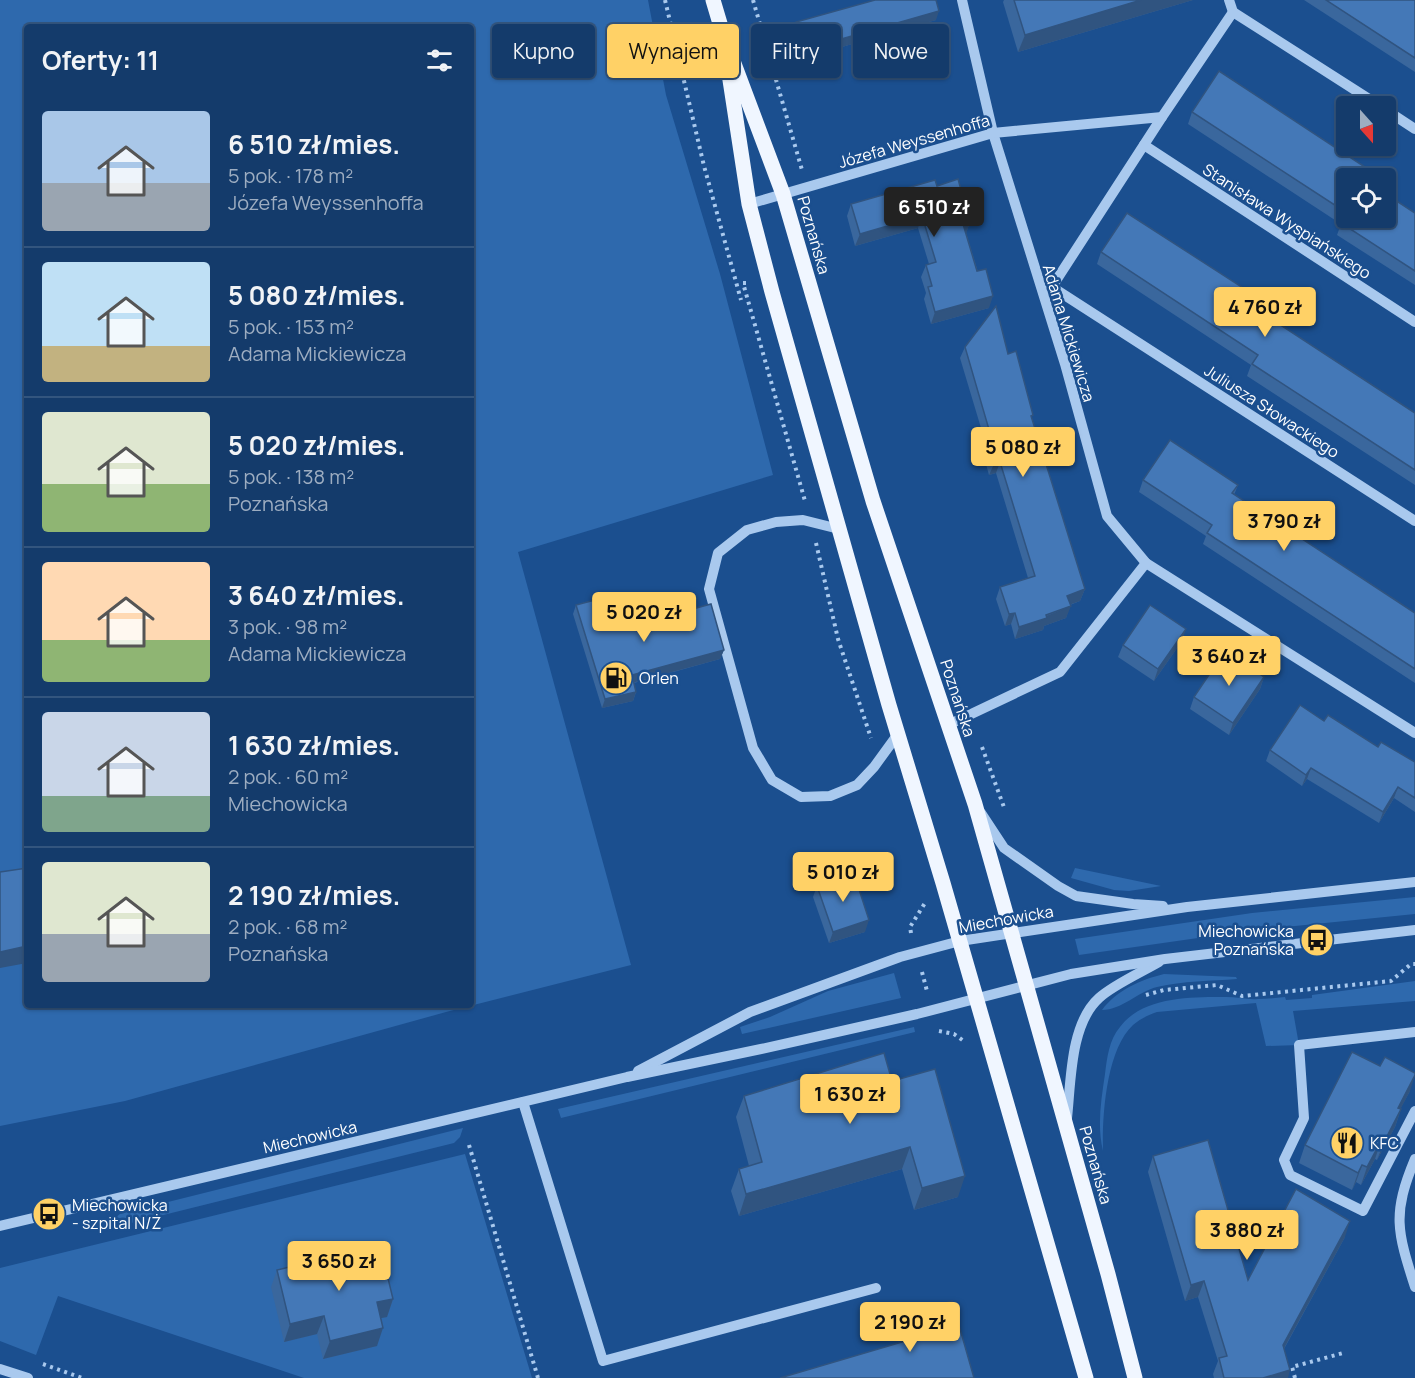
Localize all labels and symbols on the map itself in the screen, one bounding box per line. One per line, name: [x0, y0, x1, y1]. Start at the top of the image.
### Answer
north arrow: [1336, 96, 1396, 156]
street label: Józefa Weyssenhoffa: [836, 109, 992, 173]
street label: Stanisława Wyspiańskiego: [1199, 158, 1375, 284]
pin: 6 510 zł: [872, 187, 996, 238]
street label: Poznańska: [792, 193, 836, 277]
street label: Adama Mickiewicza: [1038, 262, 1100, 404]
pin: 4 760 zł: [1203, 287, 1327, 338]
street label: Juliusza Słowackiego: [1200, 359, 1344, 463]
pin: 5 080 zł: [961, 427, 1085, 478]
pin: 3 790 zł: [1222, 501, 1346, 552]
pin: 5 020 zł: [582, 592, 706, 643]
pin: 3 640 zł: [1167, 636, 1291, 687]
street label: Poznańska: [935, 656, 981, 740]
fuel station icon: Orlen: [598, 660, 634, 696]
place label: Orlen: [639, 667, 679, 689]
pin: 5 010 zł: [781, 852, 905, 903]
street label: Miechowicka: [957, 900, 1055, 938]
place label: Miechowicka Poznańska: [1198, 920, 1294, 960]
bus stop icon: Miechowicka Poznańska: [1299, 922, 1335, 958]
pin: 1 630 zł: [788, 1074, 912, 1125]
street label: Miechowicka: [261, 1116, 359, 1158]
street label: Poznańska: [1074, 1123, 1118, 1207]
restaurant icon: KFC: [1329, 1125, 1365, 1161]
place label: KFC: [1370, 1132, 1399, 1154]
place label: Miechowicka - szpital N/Ż: [72, 1194, 168, 1234]
bus stop icon: Miechowicka - szpital N/Ż: [31, 1196, 67, 1232]
pin: 3 880 zł: [1185, 1210, 1309, 1261]
pin: 3 650 zł: [277, 1241, 401, 1292]
pin: 2 190 zł: [848, 1302, 972, 1353]

